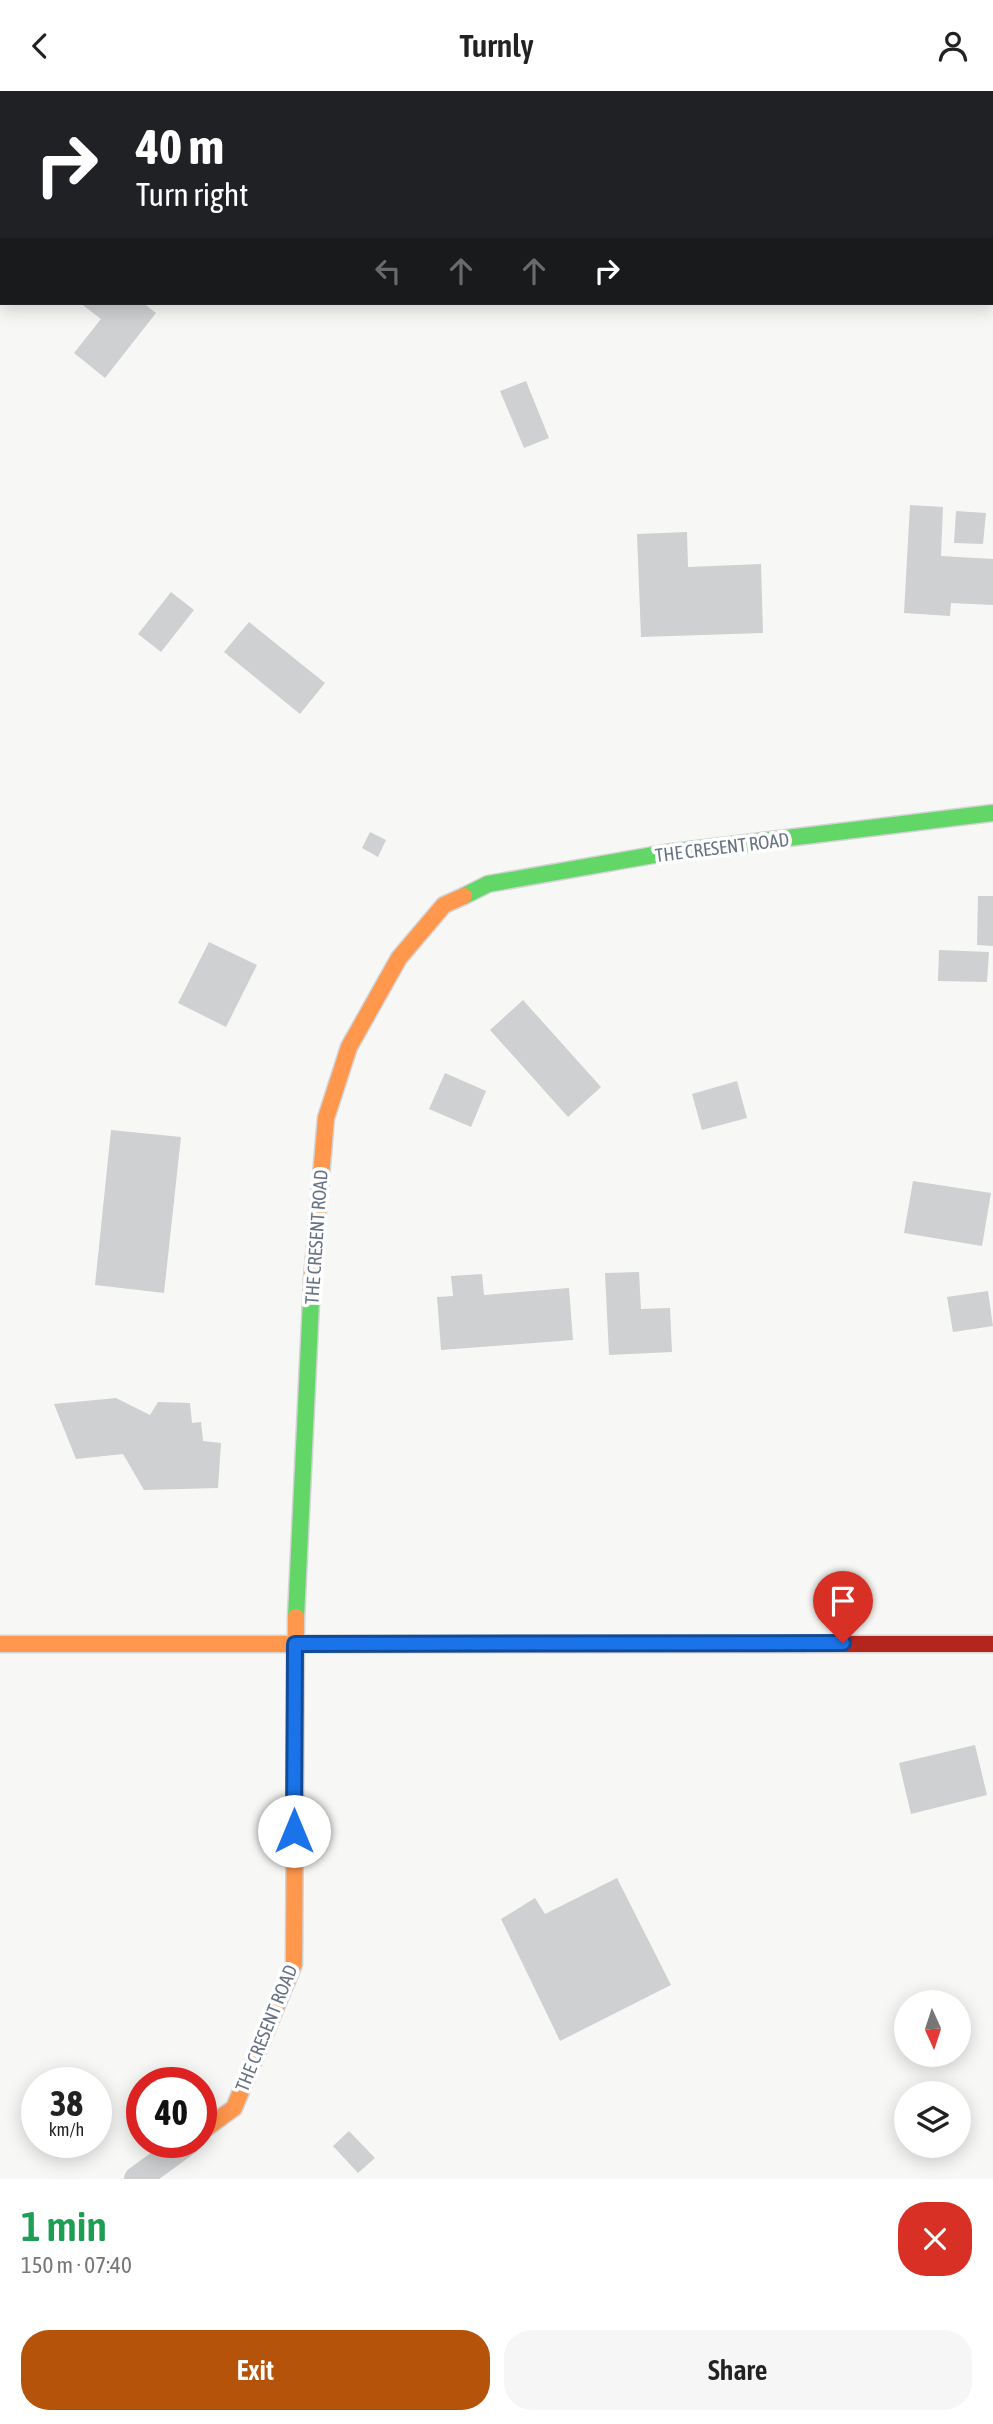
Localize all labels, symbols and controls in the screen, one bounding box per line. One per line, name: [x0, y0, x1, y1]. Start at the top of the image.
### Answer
icon: back: [21, 27, 59, 65]
text: Turnly: [459, 27, 534, 64]
icon: person: [934, 27, 972, 65]
text: 40 m: [136, 118, 224, 174]
icon: right: [21, 119, 112, 210]
text: Turn right: [136, 176, 249, 213]
icon: left: [369, 252, 407, 290]
icon: ahead: [442, 252, 480, 290]
icon: ahead: [515, 252, 553, 290]
icon: right: [588, 252, 626, 290]
street label: THE CRESENT ROAD: [654, 828, 790, 866]
street label: THE CRESENT ROAD: [300, 1169, 332, 1305]
pin: [813, 1571, 873, 1643]
icon: arrive: [824, 1582, 862, 1620]
position arrow: [257, 1794, 331, 1868]
street label: THE CRESENT ROAD: [231, 1961, 301, 2095]
north arrow: [894, 1990, 971, 2067]
map controls: [894, 1990, 971, 2158]
speed limit sign: 40: [126, 2067, 217, 2158]
button: layers: [894, 2081, 971, 2158]
text: 38: [50, 2083, 83, 2123]
text: km/h: [49, 2119, 84, 2140]
text: 1 min: [21, 2202, 107, 2250]
button: close: [898, 2202, 972, 2276]
text: 150 m · 07:40: [21, 2252, 132, 2278]
button: Exit: [21, 2330, 490, 2410]
button: Share: [504, 2330, 972, 2410]

